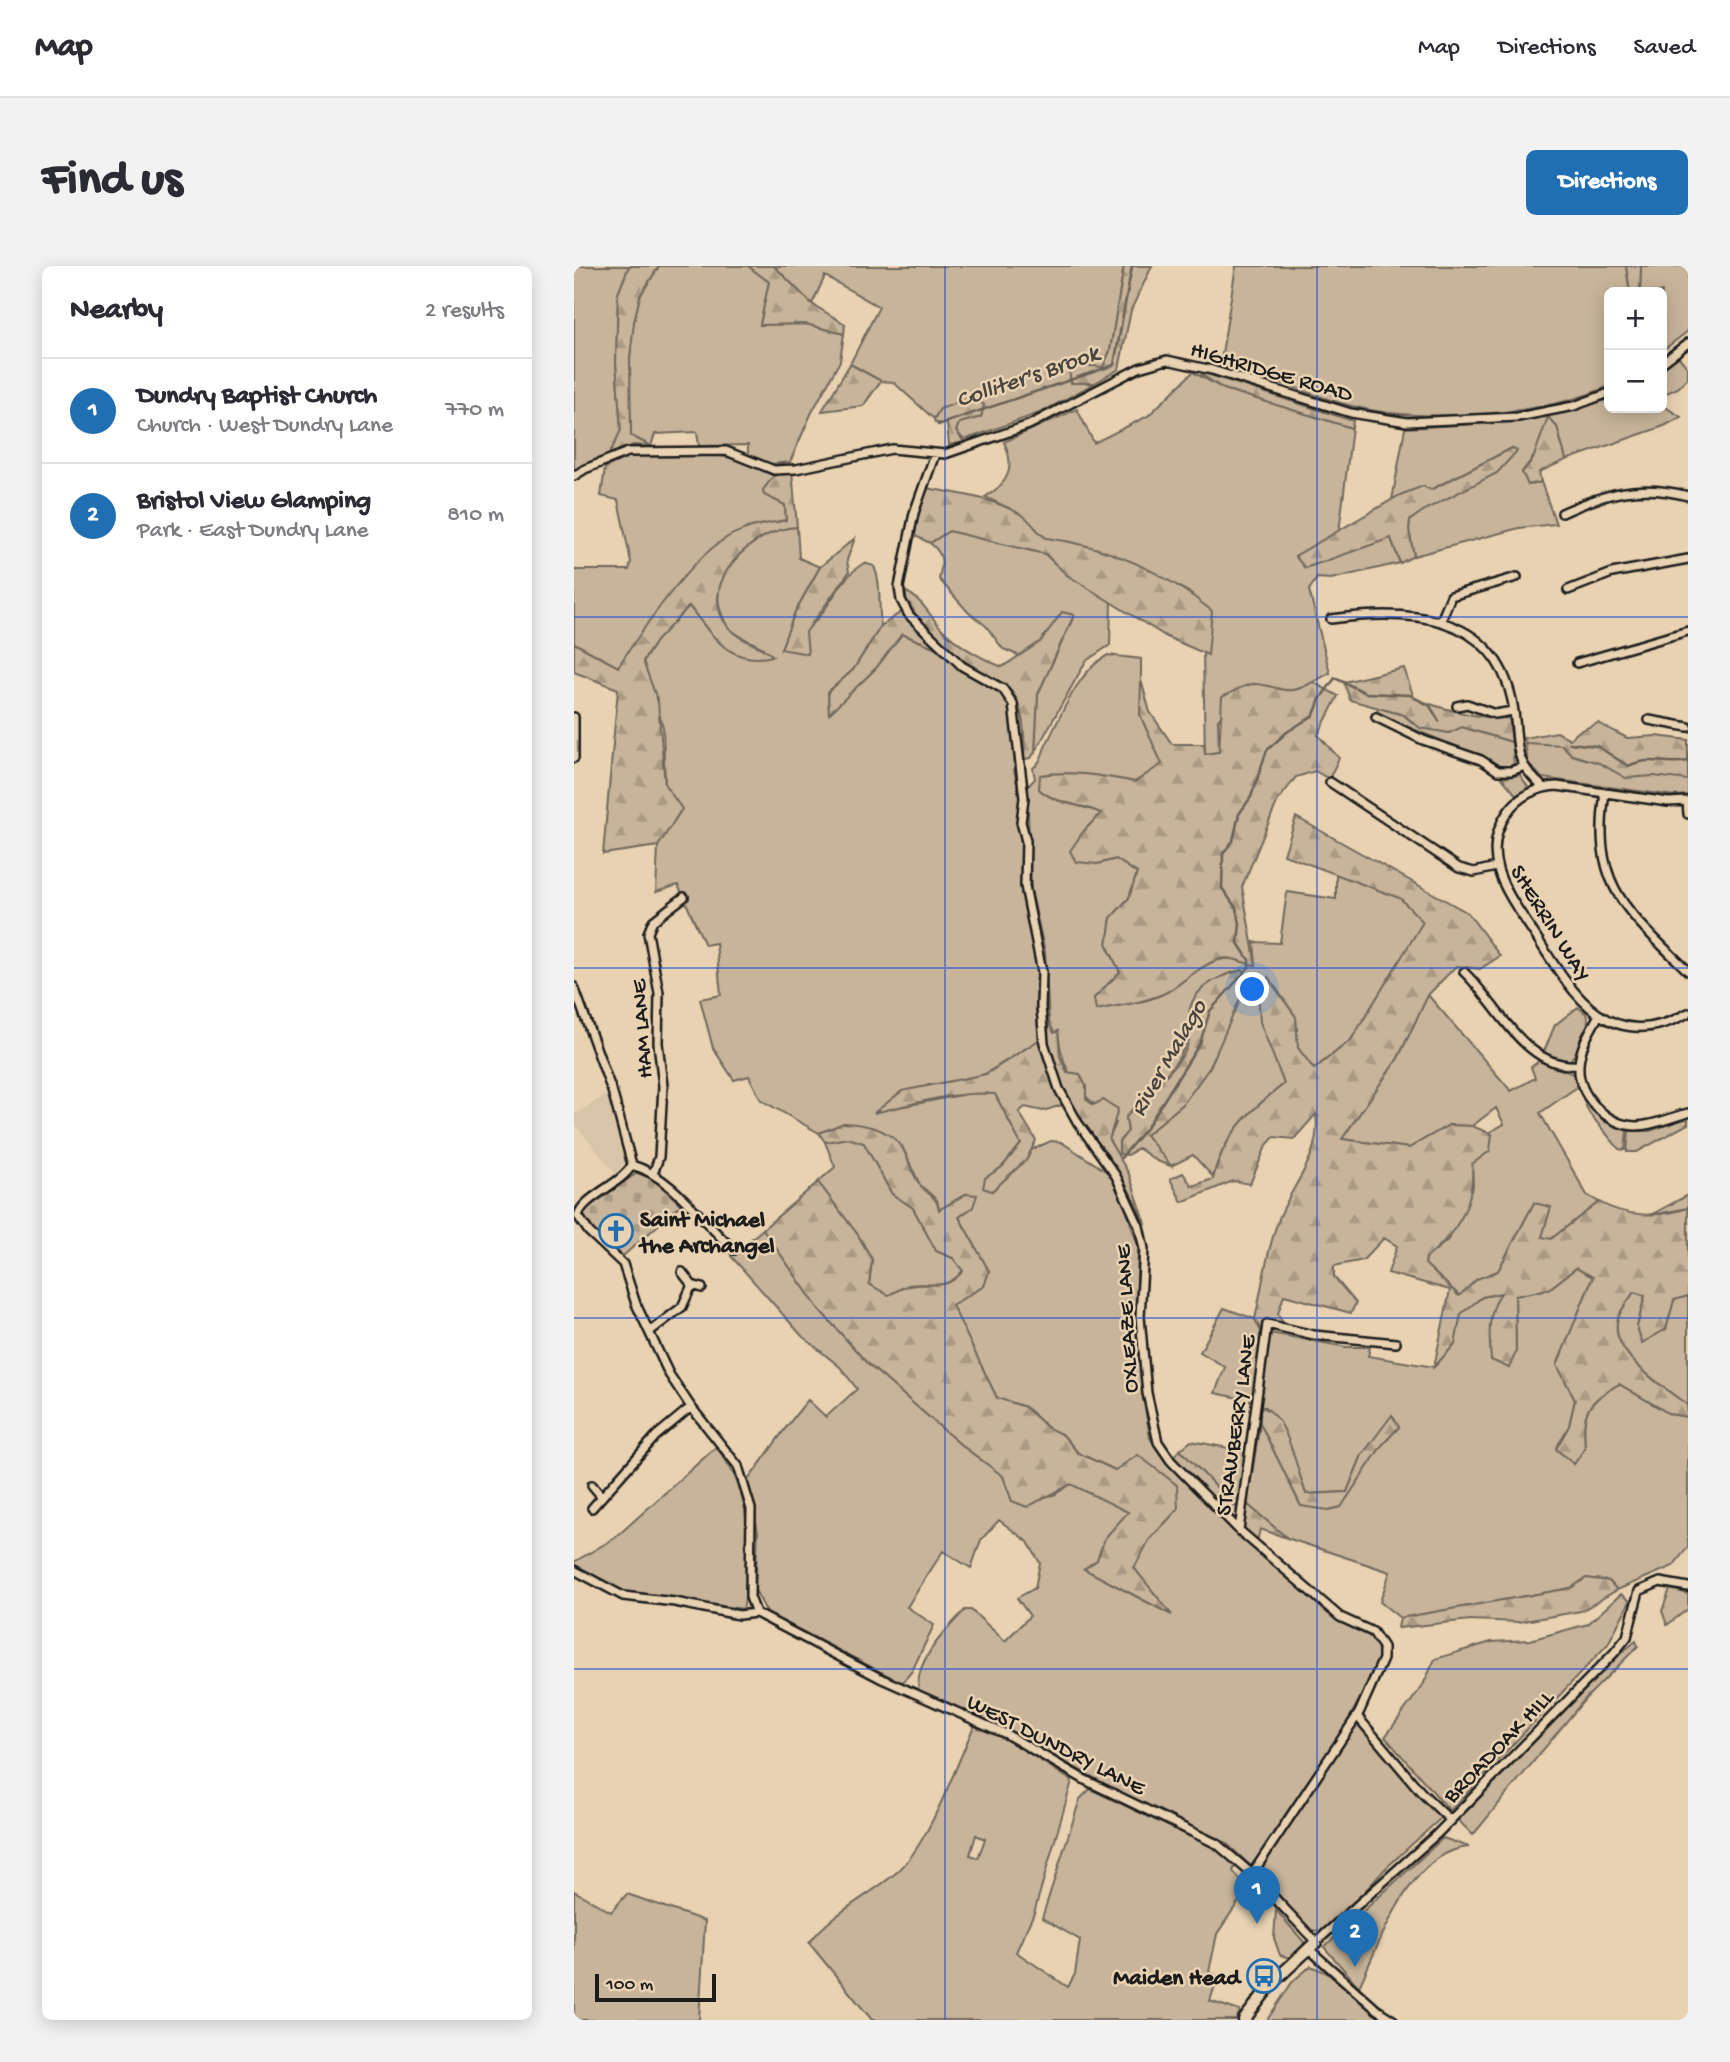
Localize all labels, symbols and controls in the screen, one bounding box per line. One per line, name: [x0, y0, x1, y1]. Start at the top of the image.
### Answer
text: Map: [35, 29, 92, 67]
text: Map: [1418, 34, 1460, 63]
text: Directions: [1498, 34, 1596, 63]
text: Saved: [1634, 34, 1695, 63]
button: Directions: [1526, 150, 1688, 215]
text: Find us: [42, 153, 182, 211]
map controls: [1604, 287, 1667, 413]
button: +: [1604, 287, 1667, 350]
text: Nearby: [70, 294, 163, 329]
text: 2 results: [425, 298, 504, 325]
street label: HIGHRIDGE ROAD: [1187, 337, 1356, 410]
water label: Colliter's Brook: [953, 340, 1105, 416]
button: −: [1604, 350, 1667, 413]
text: Dundry Baptist Church: [137, 382, 377, 413]
text: 1: [88, 397, 98, 424]
text: 770 m: [445, 397, 504, 424]
text: Church · West Dundry Lane: [137, 413, 393, 440]
text: Bristol View Glamping: [137, 487, 371, 518]
text: 2: [87, 502, 99, 529]
text: 810 m: [447, 502, 504, 529]
text: Park · East Dundry Lane: [137, 518, 368, 545]
street label: SHERRIN WAY: [1503, 861, 1595, 987]
your location: [1235, 972, 1269, 1006]
street label: HAM LANE: [626, 977, 660, 1079]
water label: River Malago: [1125, 994, 1216, 1122]
place label: Saint Michael the Archangel: [638, 1208, 775, 1261]
church icon: Saint Michael the Archangel: [597, 1212, 635, 1250]
street label: OXLEAZE LANE: [1111, 1242, 1146, 1394]
street label: STRAWBERRY LANE: [1211, 1332, 1264, 1518]
street label: BROADOAK HILL: [1438, 1684, 1561, 1810]
street label: WEST DUNDRY LANE: [962, 1689, 1151, 1804]
pin: 1: [1234, 1866, 1280, 1924]
pin: 2: [1332, 1909, 1378, 1967]
bus stop icon: Maiden Head: [1245, 1957, 1283, 1995]
place label: Maiden Head: [1113, 1966, 1243, 1993]
scale bar: [595, 1971, 716, 2003]
text: 100 m: [606, 1974, 653, 1997]

